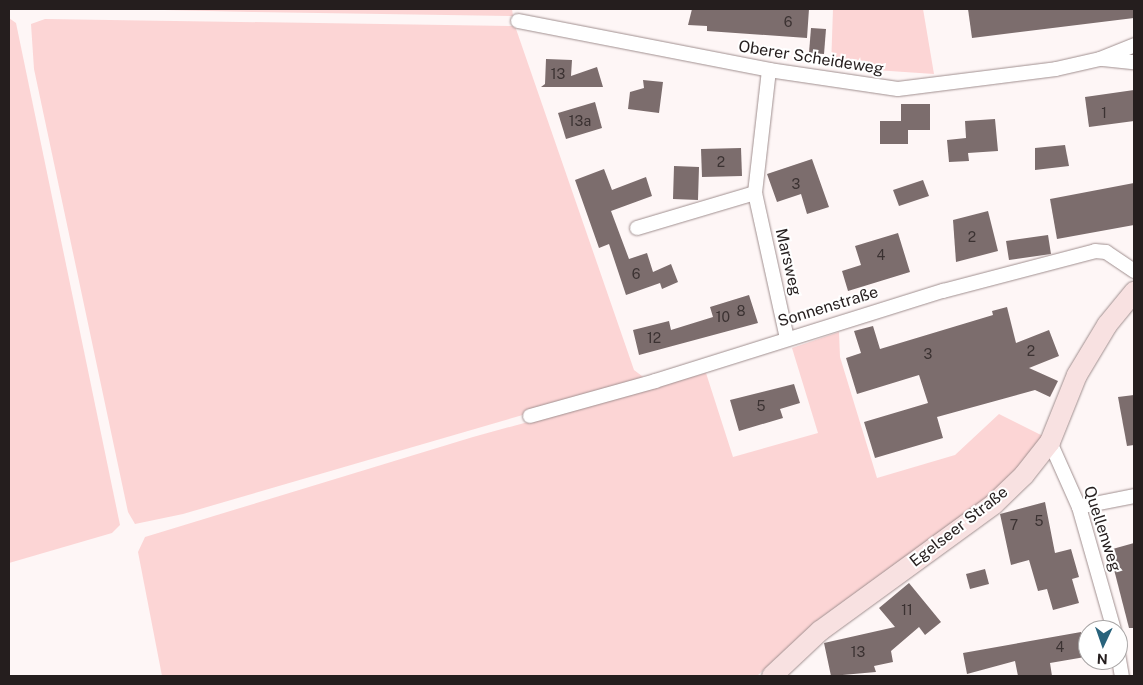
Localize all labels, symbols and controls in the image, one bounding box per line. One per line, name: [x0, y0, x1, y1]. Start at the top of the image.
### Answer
house number: 6: [784, 14, 792, 30]
street label: Oberer Scheideweg: [737, 37, 885, 79]
house number: 13: [551, 66, 565, 82]
house number: 1: [1101, 105, 1107, 121]
house number: 13a: [569, 113, 591, 129]
house number: 2: [717, 154, 725, 170]
house number: 3: [792, 176, 800, 192]
street label: Marsweg: [771, 226, 805, 298]
house number: 2: [968, 229, 976, 245]
house number: 4: [877, 247, 885, 263]
house number: 6: [632, 266, 640, 282]
street label: Sonnenstraße: [776, 283, 880, 331]
house number: 8: [736, 303, 746, 319]
house number: 10: [716, 309, 730, 325]
house number: 12: [647, 330, 661, 346]
house number: 2: [1027, 343, 1035, 359]
house number: 3: [924, 346, 932, 362]
house number: 5: [757, 398, 765, 414]
street label: Egelseer Straße: [906, 483, 1012, 571]
street label: Quellenweg: [1079, 484, 1125, 574]
house number: 5: [1035, 513, 1043, 529]
house number: 7: [1010, 517, 1018, 533]
house number: 11: [901, 602, 913, 618]
north arrow: [1078, 620, 1128, 670]
house number: 4: [1056, 639, 1064, 655]
house number: 13: [851, 644, 865, 660]
text: N: [1096, 651, 1108, 667]

